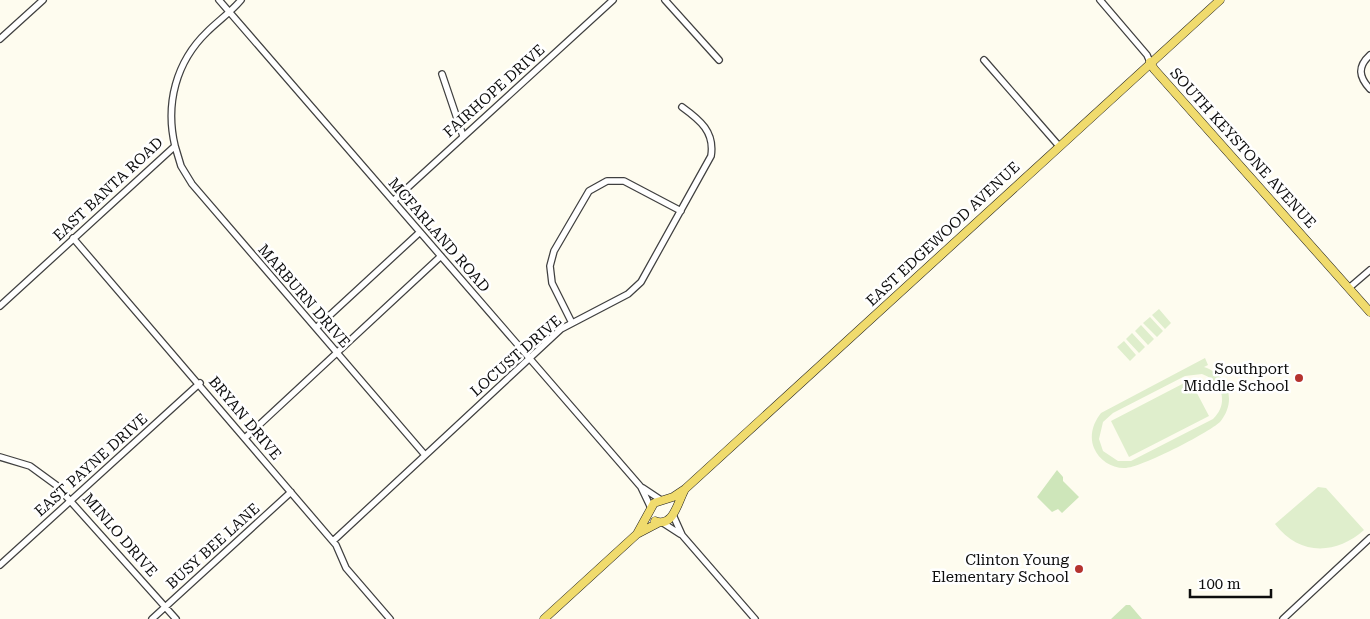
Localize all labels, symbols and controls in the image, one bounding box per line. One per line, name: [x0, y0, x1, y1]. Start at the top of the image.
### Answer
street label: FAIRHOPE DRIVE: [440, 41, 548, 141]
street label: SOUTH KEYSTONE AVENUE: [1166, 64, 1320, 232]
street label: EAST BANTA ROAD: [49, 133, 167, 245]
street label: EAST EDGEWOOD AVENUE: [862, 158, 1024, 310]
street label: MCFARLAND ROAD: [384, 174, 494, 296]
street label: MARBURN DRIVE: [254, 241, 354, 351]
street label: LOCUST DRIVE: [467, 312, 565, 400]
place label: Southport Middle School: [1183, 360, 1289, 395]
marker: Southport Middle School: [1293, 372, 1305, 384]
street label: BRYAN DRIVE: [205, 373, 285, 463]
street label: EAST PAYNE DRIVE: [31, 410, 151, 520]
street label: MINLO DRIVE: [79, 490, 161, 580]
street label: BUSY BEE LANE: [163, 499, 263, 593]
place label: Clinton Young Elementary School: [931, 551, 1069, 586]
marker: Clinton Young Elementary School: [1073, 563, 1085, 575]
scale bar: [1190, 566, 1271, 598]
text: 100 m: [1198, 575, 1241, 593]

